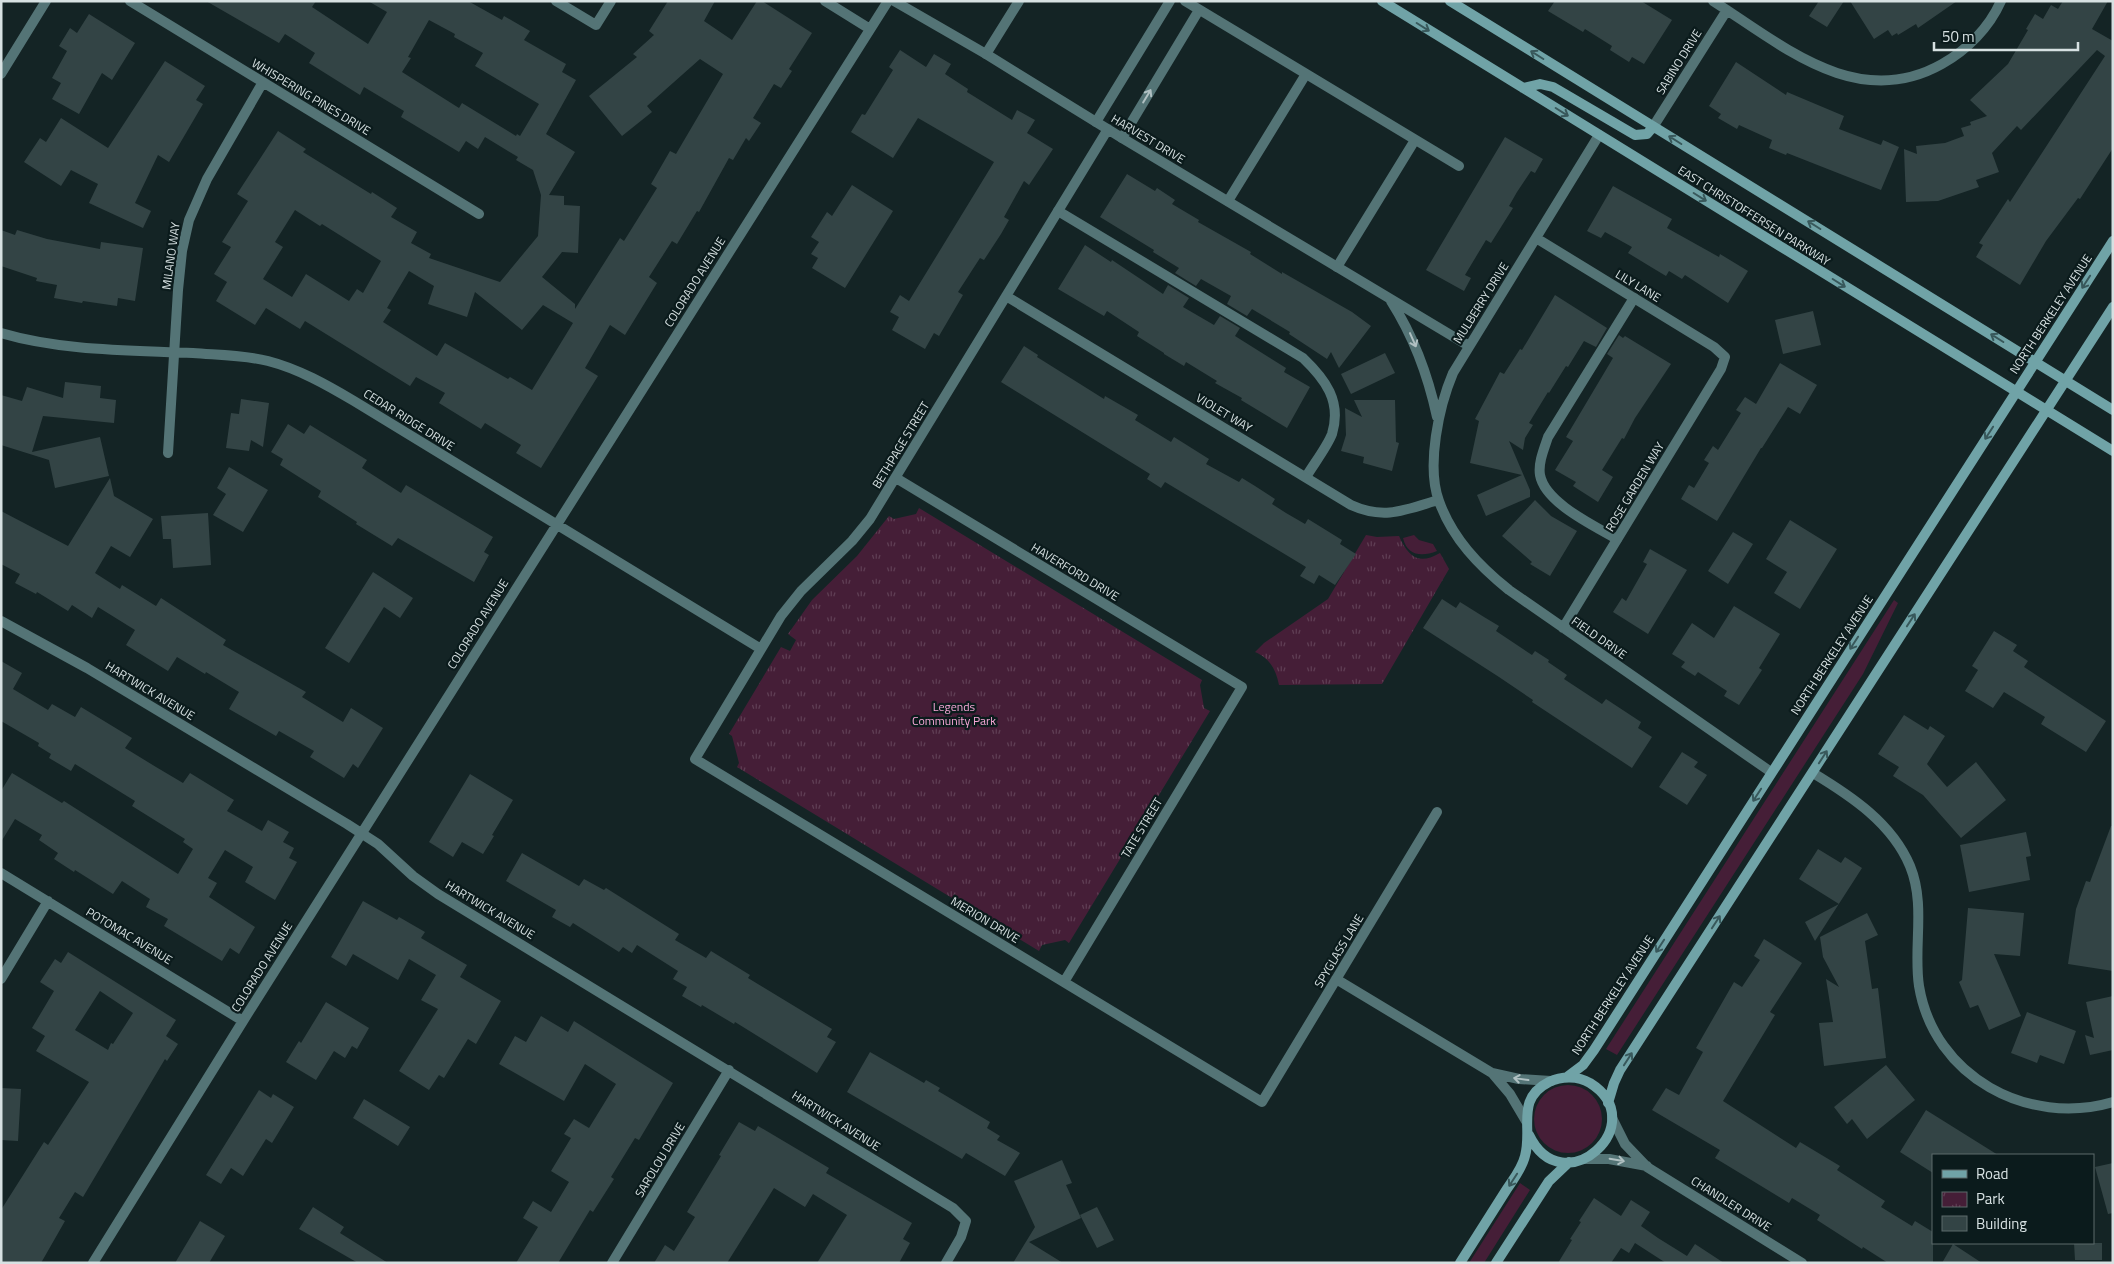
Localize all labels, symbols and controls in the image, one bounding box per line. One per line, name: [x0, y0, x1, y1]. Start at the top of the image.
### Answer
scale bar: [1934, 20, 2078, 52]
one-way arrow: [1416, 22, 1430, 32]
street label: SABINO DRIVE: [1651, 25, 1706, 98]
text: 50 m: [1942, 25, 1975, 48]
one-way arrow: [1531, 50, 1545, 60]
street label: WHISPERING PINES DRIVE: [248, 53, 375, 140]
one-way arrow: [1142, 89, 1152, 103]
one-way arrow: [1554, 108, 1568, 118]
street label: HARVEST DRIVE: [1108, 109, 1189, 168]
one-way arrow: [1669, 135, 1683, 145]
street label: EAST CHRISTOFFERSEN PARKWAY: [1674, 161, 1835, 271]
one-way arrow: [1693, 193, 1707, 203]
street label: MILANO WAY: [156, 220, 185, 291]
one-way arrow: [1807, 220, 1821, 230]
street label: COLORADO AVENUE: [659, 233, 730, 331]
street label: NORTH BERKELEY AVENUE: [2005, 250, 2097, 377]
street label: MULBERRY DRIVE: [1448, 258, 1513, 347]
street label: LILY LANE: [1612, 265, 1665, 307]
one-way arrow: [2081, 275, 2092, 289]
one-way arrow: [1831, 278, 1845, 288]
one-way arrow: [1409, 332, 1419, 347]
one-way arrow: [1990, 333, 2004, 343]
street label: CEDAR RIDGE DRIVE: [360, 384, 459, 455]
street label: VIOLET WAY: [1193, 388, 1256, 437]
street label: BETHPAGE STREET: [867, 397, 934, 492]
one-way arrow: [1984, 425, 1994, 439]
street label: ROSE GARDEN WAY: [1600, 438, 1669, 535]
street label: HAVERFORD DRIVE: [1028, 538, 1123, 606]
street label: COLORADO AVENUE: [442, 575, 513, 673]
street label: NORTH BERKELEY AVENUE: [1786, 591, 1878, 718]
street label: FIELD DRIVE: [1568, 612, 1631, 664]
one-way arrow: [1906, 613, 1917, 627]
one-way arrow: [1849, 636, 1859, 650]
street label: HARTWICK AVENUE: [102, 656, 199, 725]
park label: Legends Community Park: [912, 697, 996, 730]
one-way arrow: [1819, 750, 1829, 764]
one-way arrow: [1752, 787, 1762, 801]
street label: TATE STREET: [1116, 793, 1168, 862]
street label: HARTWICK AVENUE: [442, 875, 539, 944]
street label: MERION DRIVE: [947, 891, 1024, 948]
street label: POTOMAC AVENUE: [82, 902, 176, 969]
street label: SPYGLASS LANE: [1309, 910, 1368, 991]
one-way arrow: [1711, 916, 1721, 930]
street label: COLORADO AVENUE: [226, 918, 297, 1016]
street label: NORTH BERKELEY AVENUE: [1567, 931, 1659, 1058]
one-way arrow: [1655, 939, 1665, 953]
one-way arrow: [1622, 1052, 1633, 1066]
one-way arrow: [1513, 1074, 1529, 1084]
street label: HARTWICK AVENUE: [788, 1086, 885, 1156]
street label: SAROLOU DRIVE: [630, 1118, 690, 1201]
legend: [1932, 1154, 2094, 1244]
one-way arrow: [1608, 1156, 1624, 1166]
text: Road: [1976, 1162, 2008, 1185]
street label: CHANDLER DRIVE: [1687, 1171, 1776, 1236]
one-way arrow: [1507, 1172, 1517, 1186]
text: Park: [1976, 1187, 2005, 1210]
text: Building: [1976, 1212, 2027, 1235]

